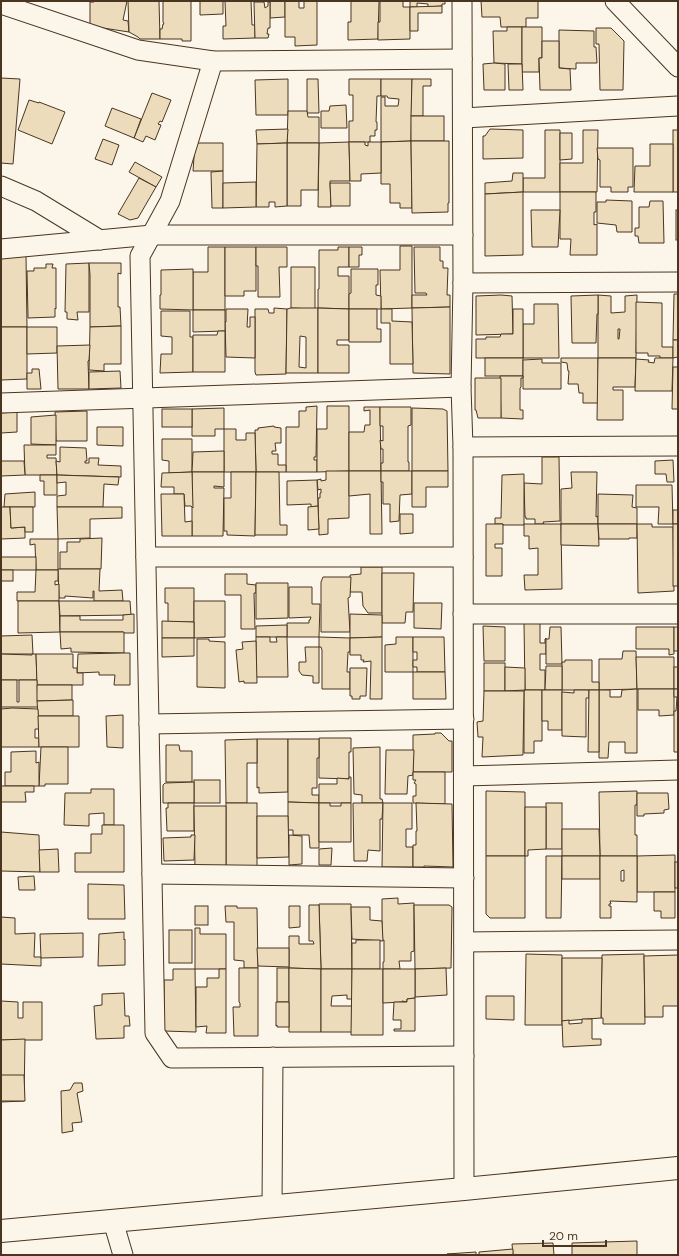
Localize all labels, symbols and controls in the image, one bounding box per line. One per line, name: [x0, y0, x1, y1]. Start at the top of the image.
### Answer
scale bar: [543, 1222, 606, 1248]
text: 20 m: [549, 1228, 578, 1244]

